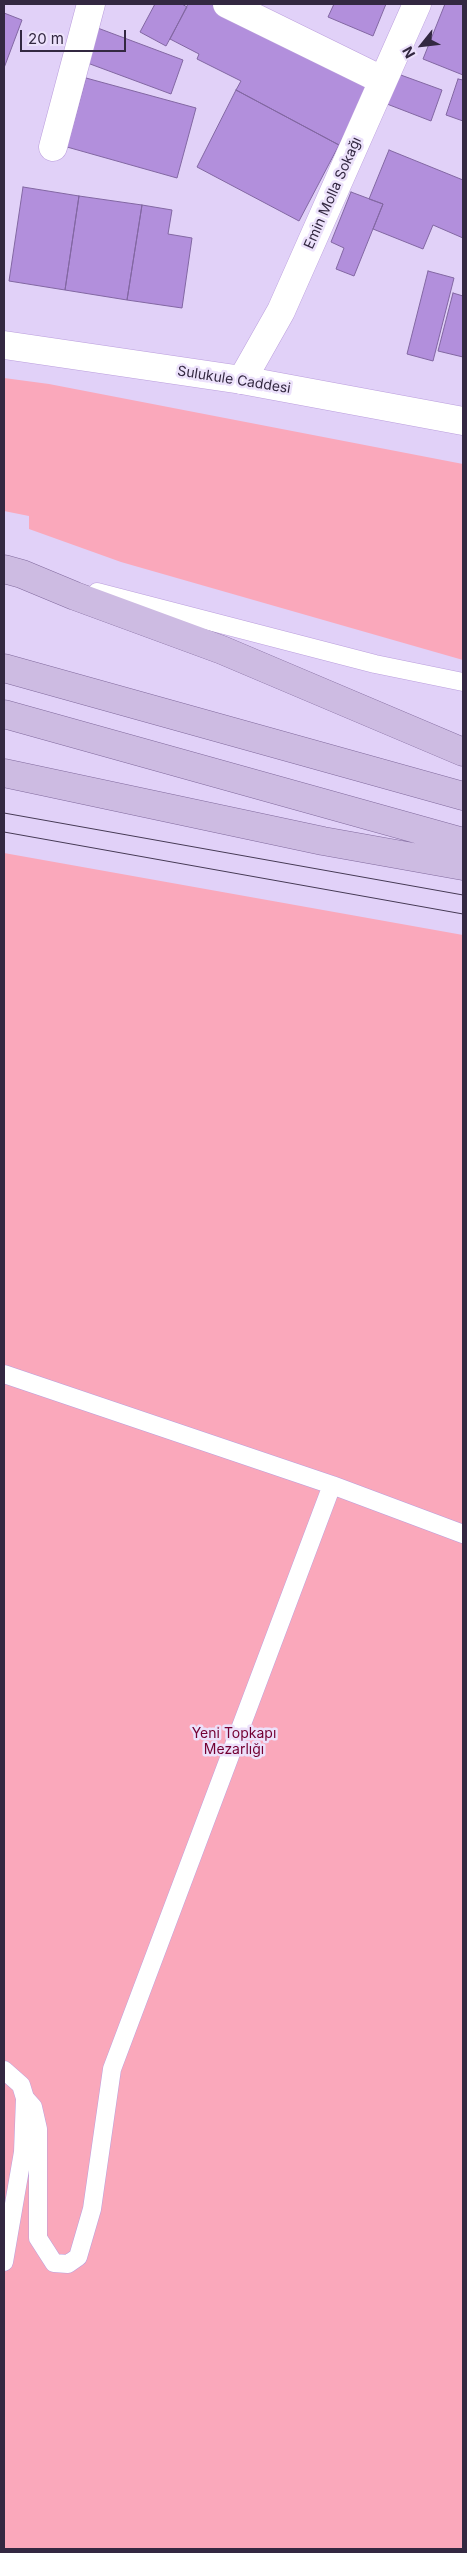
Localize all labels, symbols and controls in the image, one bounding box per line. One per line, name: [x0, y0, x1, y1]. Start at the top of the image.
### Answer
scale bar: [22, 20, 129, 52]
north arrow: [397, 20, 447, 70]
text: 20 m: [28, 29, 64, 48]
text: N: [398, 44, 418, 61]
street label: Emin Molla Sokağı: [301, 134, 365, 252]
street label: Sulukule Caddesi: [176, 363, 292, 397]
park label: Yeni Topkapı Mezarlığı: [192, 1726, 276, 1758]

